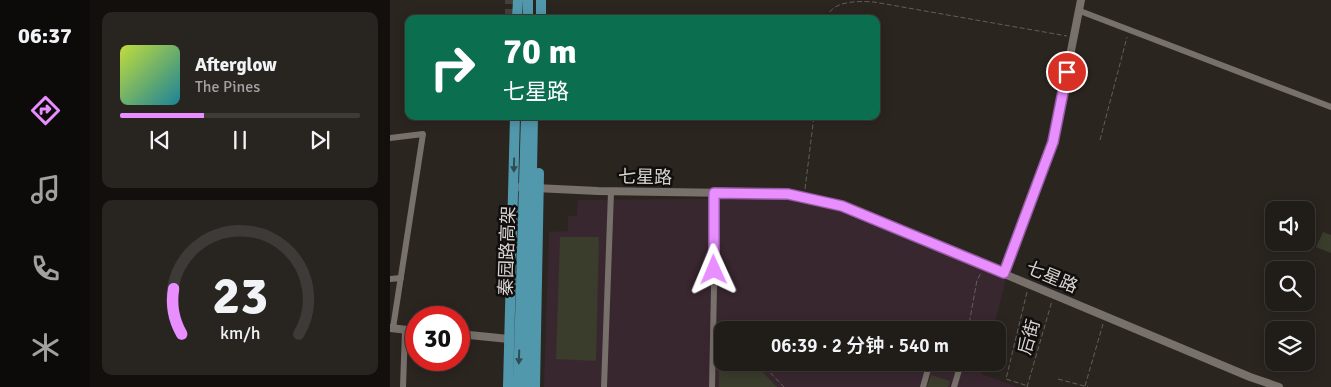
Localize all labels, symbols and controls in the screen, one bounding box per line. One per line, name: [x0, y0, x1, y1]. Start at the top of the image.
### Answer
text: 06:37: [18, 22, 72, 49]
text: 70 m: [503, 30, 577, 73]
icon: right: [420, 35, 485, 100]
pin: [1046, 51, 1088, 93]
text: Afterglow: [195, 53, 277, 77]
icon: arrive: [1053, 58, 1081, 86]
text: The Pines: [195, 77, 260, 97]
text: 七星路: [503, 78, 569, 105]
icon: directions: [28, 93, 63, 128]
icon: previous: [146, 126, 174, 154]
icon: pause: [226, 126, 254, 154]
icon: next: [306, 126, 334, 154]
one-way arrow: [510, 157, 518, 173]
street label: 七星路: [618, 166, 672, 188]
icon: music: [28, 172, 63, 207]
map controls: [1265, 201, 1315, 371]
button: sound: [1265, 201, 1315, 251]
street label: 秦园路高架: [494, 206, 520, 296]
position arrow: [687, 243, 739, 295]
icon: phone: [28, 251, 63, 286]
street label: 七星路: [1023, 256, 1081, 298]
button: search: [1265, 261, 1315, 311]
text: 23: [212, 264, 268, 328]
speed limit sign: 30: [405, 306, 470, 371]
street label: 后街: [1013, 317, 1045, 357]
button: layers: [1265, 321, 1315, 371]
text: km/h: [220, 322, 260, 344]
icon: climate: [28, 330, 63, 365]
text: 06:39 · 2 分钟 · 540 m: [771, 334, 949, 358]
one-way arrow: [515, 350, 523, 366]

